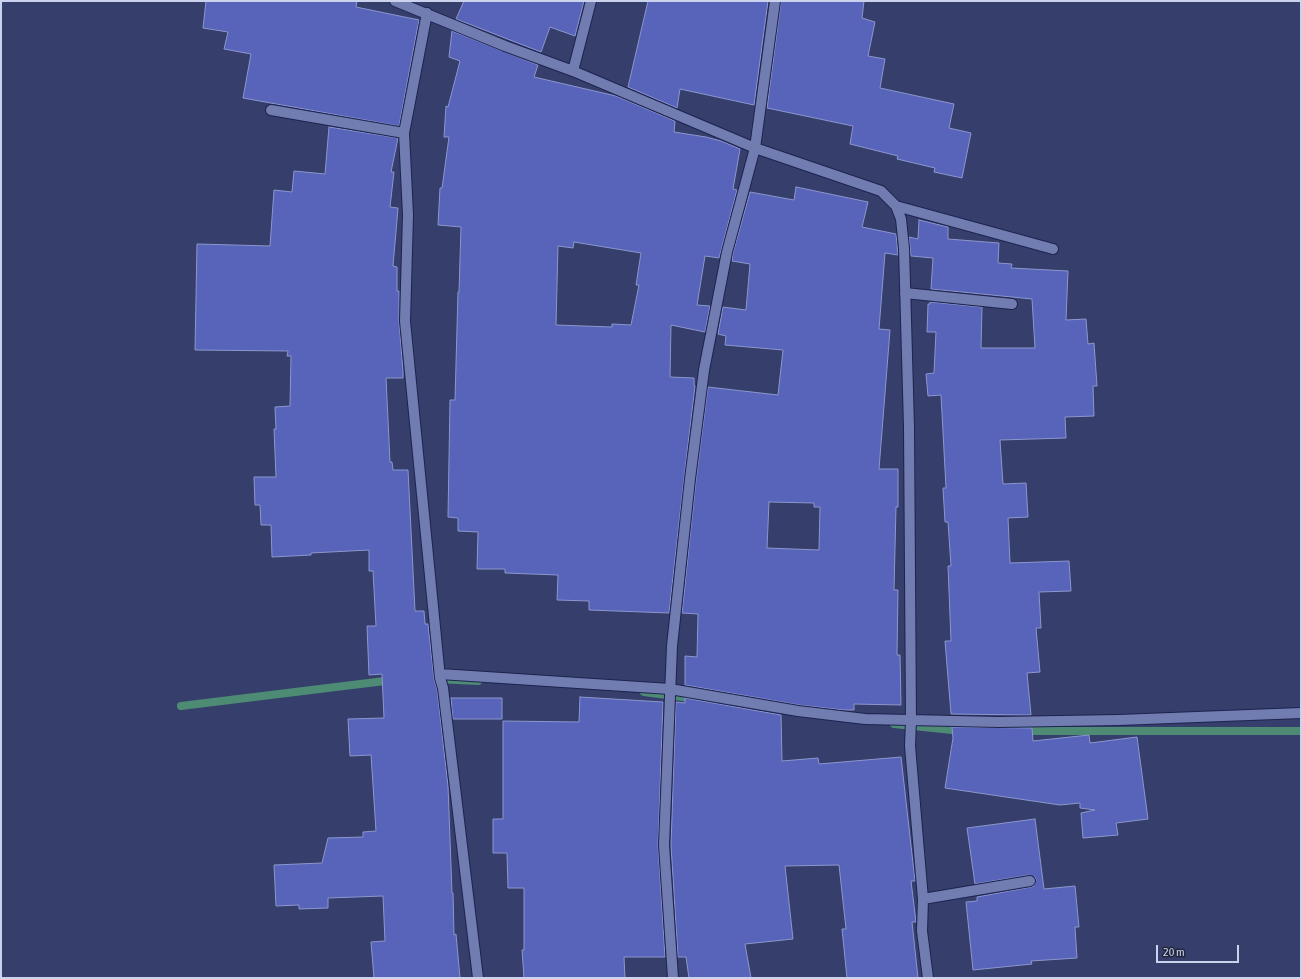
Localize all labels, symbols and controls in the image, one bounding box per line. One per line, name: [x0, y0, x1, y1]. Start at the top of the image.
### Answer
scale bar: [1158, 937, 1241, 963]
text: 20 m: [1163, 945, 1185, 959]

